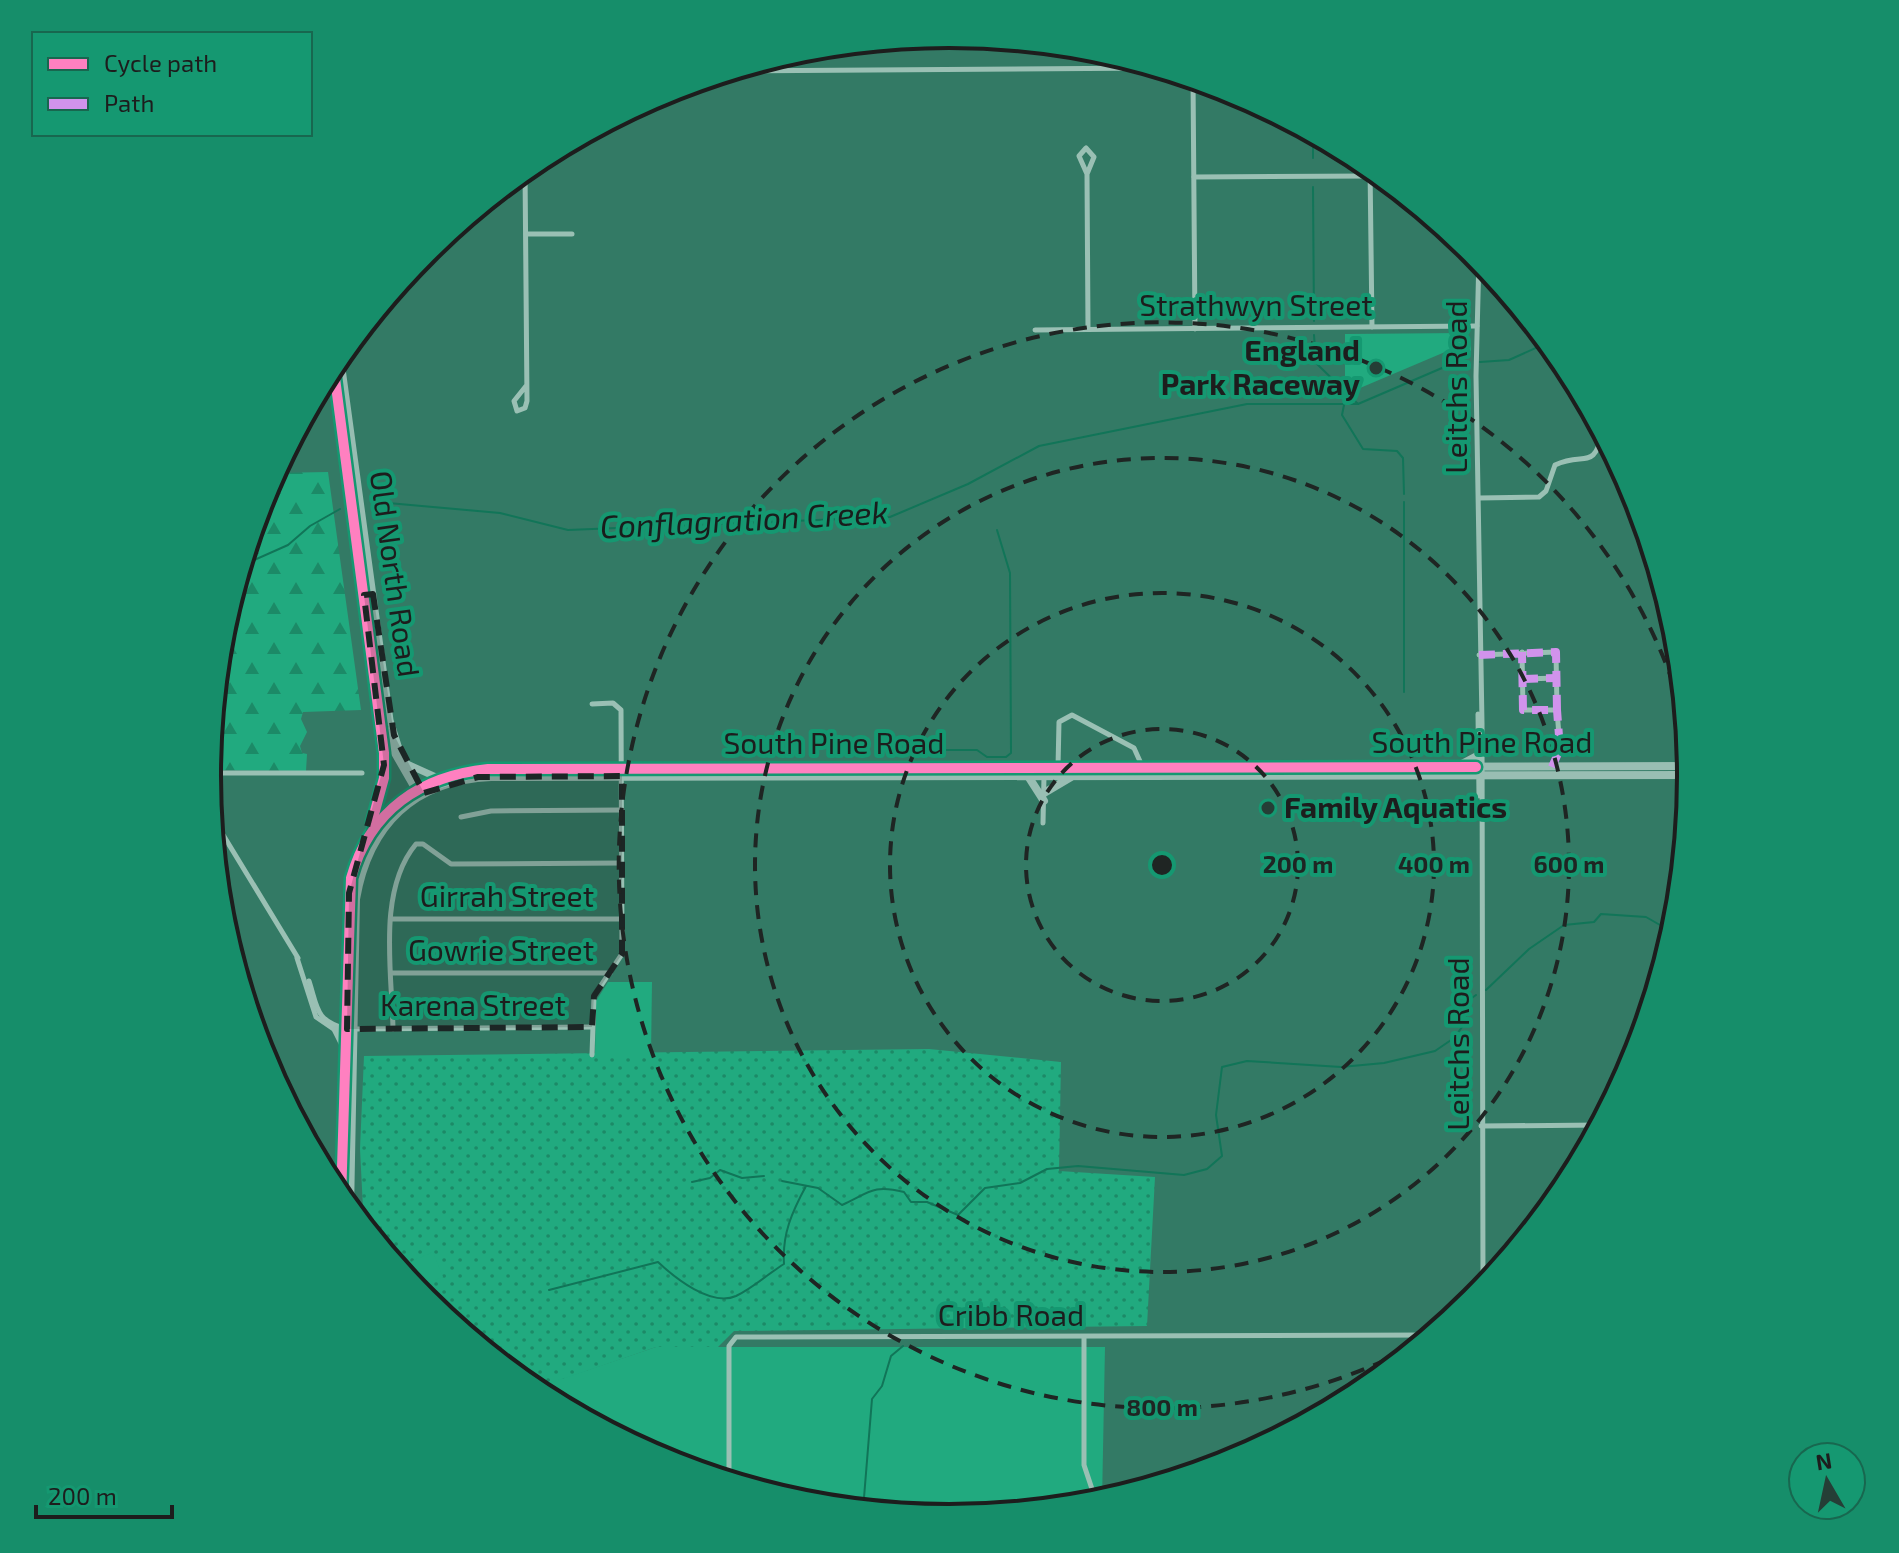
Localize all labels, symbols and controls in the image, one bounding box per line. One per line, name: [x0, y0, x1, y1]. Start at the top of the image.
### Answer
legend: [32, 32, 312, 136]
text: Cycle path: [104, 48, 217, 77]
text: Path: [104, 88, 154, 117]
street label: Strathwyn Street: [1139, 286, 1373, 322]
street label: Leitchs Road: [1437, 300, 1473, 474]
place label: England Park Raceway: [1161, 331, 1360, 402]
marker: England Park Raceway: [1367, 359, 1385, 377]
street label: Old North Road: [364, 468, 428, 679]
water label: Conflagration Creek: [599, 491, 889, 546]
street label: South Pine Road: [1372, 723, 1592, 759]
street label: South Pine Road: [724, 724, 944, 760]
place label: Family Aquatics: [1284, 788, 1507, 825]
marker: Family Aquatics: [1259, 799, 1277, 817]
text: 200 m: [1263, 849, 1333, 878]
text: 400 m: [1398, 849, 1470, 878]
text: 600 m: [1534, 849, 1604, 878]
centre of rings: [1148, 851, 1176, 879]
street label: Girrah Street: [420, 877, 594, 913]
street label: Gowrie Street: [408, 931, 594, 967]
street label: Leitchs Road: [1439, 957, 1475, 1131]
street label: Karena Street: [380, 986, 566, 1022]
street label: Cribb Road: [938, 1296, 1084, 1332]
text: 800 m: [1126, 1392, 1198, 1421]
north arrow: [1787, 1441, 1867, 1521]
text: N: [1814, 1446, 1834, 1474]
scale bar: [36, 1469, 172, 1519]
text: 200 m: [48, 1481, 117, 1510]

